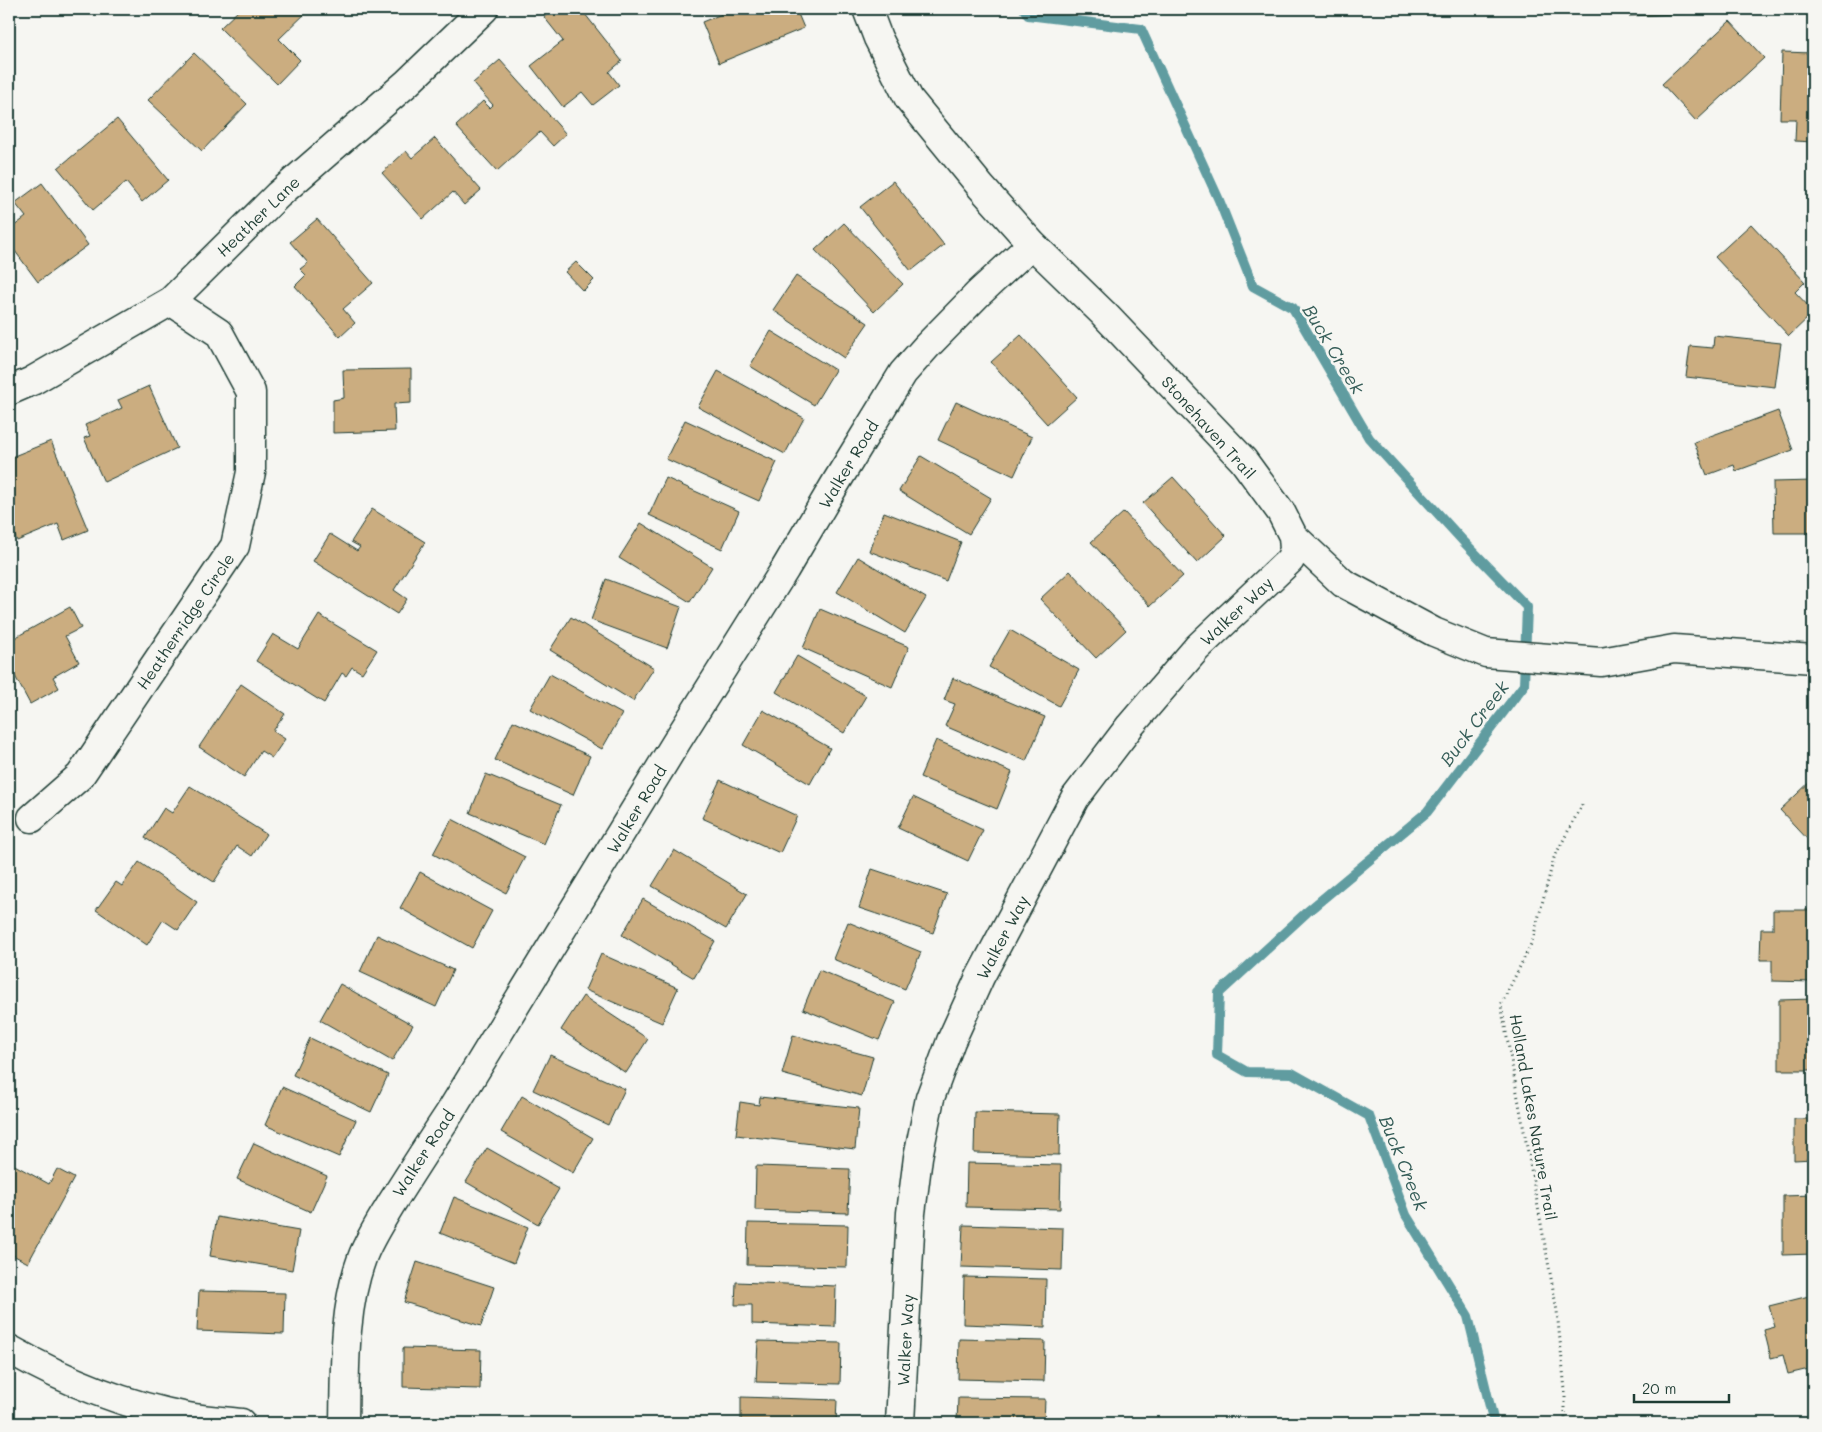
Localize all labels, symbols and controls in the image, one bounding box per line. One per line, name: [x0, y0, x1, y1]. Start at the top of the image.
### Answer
street label: Heather Lane: [212, 171, 304, 261]
water label: Buck Creek: [1298, 300, 1370, 399]
street label: Stonehaven Trail: [1157, 371, 1261, 483]
street label: Walker Road: [813, 416, 883, 512]
street label: Heatherridge Circle: [131, 549, 239, 693]
street label: Walker Way: [1195, 572, 1277, 650]
water label: Buck Creek: [1434, 675, 1514, 770]
street label: Walker Road: [601, 761, 671, 857]
street label: Walker Way: [971, 891, 1033, 983]
street label: Holland Lakes Nature Trail: [1505, 1012, 1563, 1222]
street label: Walker Road: [387, 1106, 459, 1200]
water label: Buck Creek: [1374, 1112, 1434, 1215]
street label: Walker Way: [892, 1294, 918, 1386]
scale bar: [1634, 1372, 1730, 1404]
text: 20 m: [1642, 1378, 1676, 1398]

